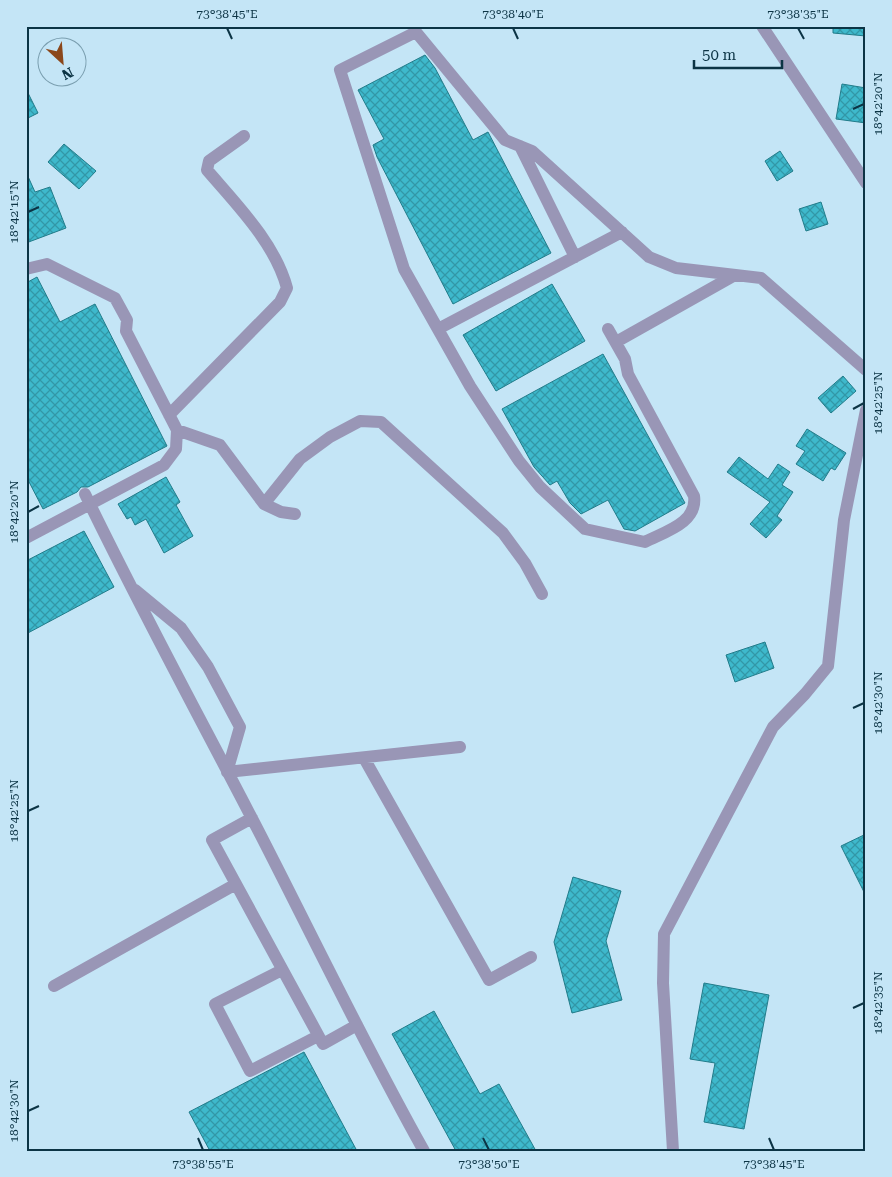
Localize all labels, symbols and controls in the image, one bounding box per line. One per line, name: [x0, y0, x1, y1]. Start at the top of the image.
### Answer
text: 73°38'45"E: [196, 7, 258, 21]
text: 73°38'40"E: [482, 7, 544, 21]
text: 73°38'35"E: [767, 7, 829, 21]
north arrow: [38, 38, 88, 88]
scale bar: [694, 38, 782, 70]
text: 50 m: [702, 46, 737, 64]
text: N: [59, 64, 76, 83]
text: 18°42'20"N: [871, 72, 885, 136]
text: 18°42'15"N: [7, 180, 21, 244]
text: 18°42'25"N: [871, 371, 885, 435]
text: 18°42'20"N: [7, 480, 21, 544]
text: 18°42'30"N: [871, 671, 885, 735]
text: 18°42'25"N: [7, 779, 21, 843]
text: 18°42'35"N: [871, 971, 885, 1035]
text: 18°42'30"N: [7, 1079, 21, 1143]
text: 73°38'55"E: [172, 1157, 234, 1171]
text: 73°38'50"E: [458, 1157, 520, 1171]
text: 73°38'45"E: [743, 1157, 805, 1171]

